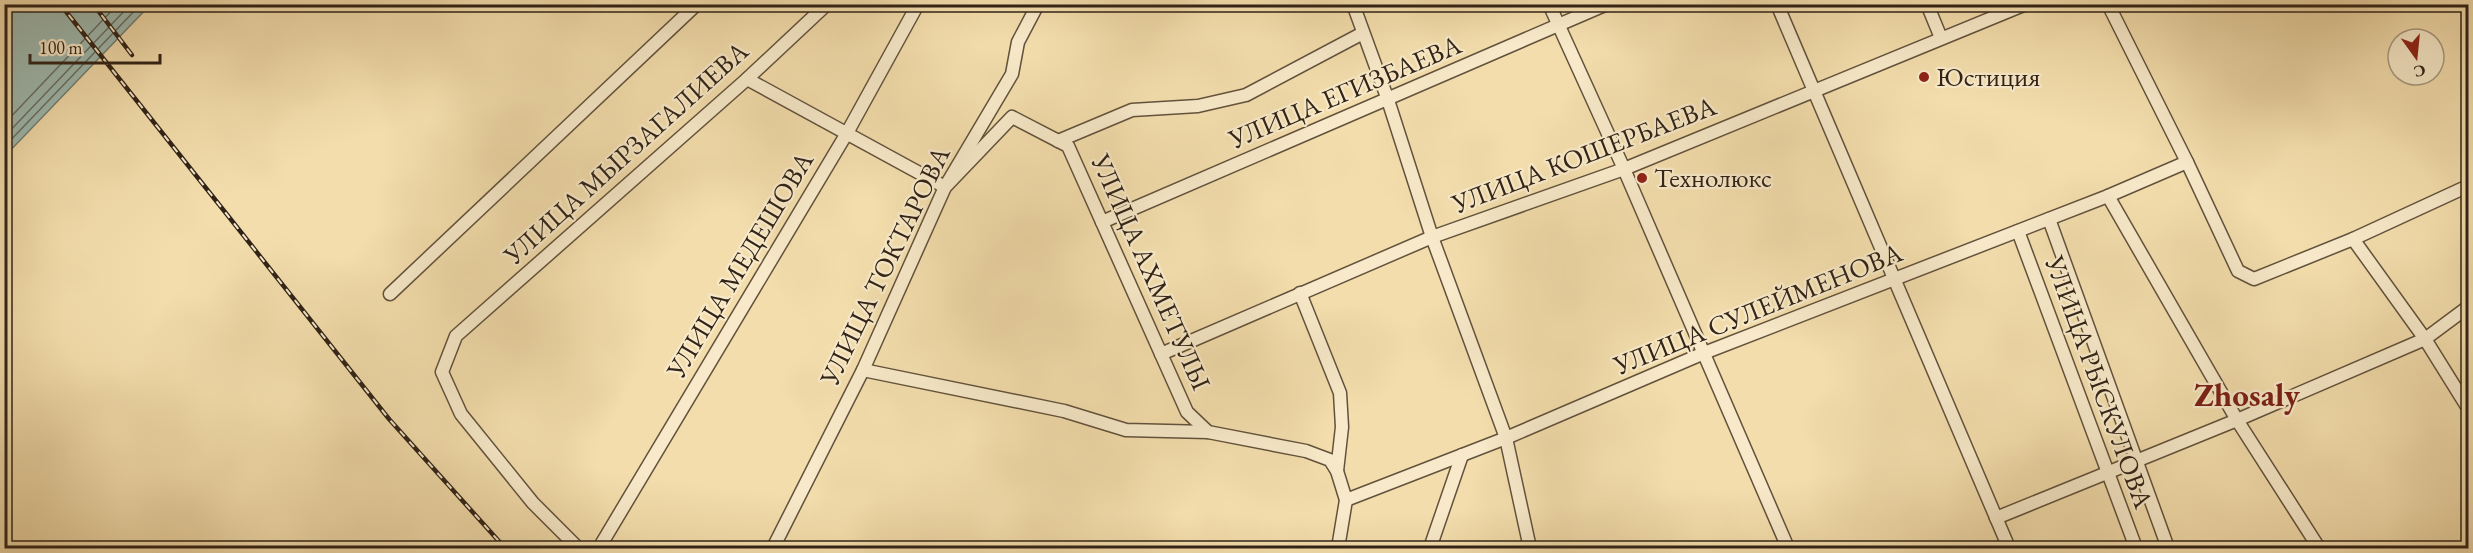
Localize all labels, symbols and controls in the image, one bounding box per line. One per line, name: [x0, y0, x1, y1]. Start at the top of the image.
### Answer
scale bar: [30, 27, 160, 65]
street label: УЛИЦА ЕГИЗБАЕВА: [1222, 27, 1467, 157]
north arrow: [2386, 27, 2446, 87]
street label: УЛИЦА МЫРЗАГАЛИЕВА: [495, 33, 756, 273]
text: 100 m: [39, 36, 83, 59]
place label: Юстиция: [1936, 59, 2040, 94]
text: С: [2412, 59, 2428, 83]
marker: Юстиция: [1917, 70, 1931, 84]
street label: УЛИЦА КОШЕРБАЕВА: [1446, 88, 1721, 221]
street label: УЛИЦА ТОКТАРОВА: [811, 140, 958, 392]
street label: УЛИЦА МЕДЕШОВА: [658, 145, 821, 385]
street label: УЛИЦА АХМЕТУЛЫ: [1083, 147, 1219, 396]
place label: Технолюкс: [1654, 160, 1772, 195]
marker: Технолюкс: [1635, 171, 1649, 185]
street label: УЛИЦА СУЛЕЙМЕНОВА: [1607, 234, 1908, 383]
street label: УЛИЦА РЫСКУЛОВА: [2037, 250, 2162, 513]
district label: Zhosaly: [2194, 373, 2301, 416]

